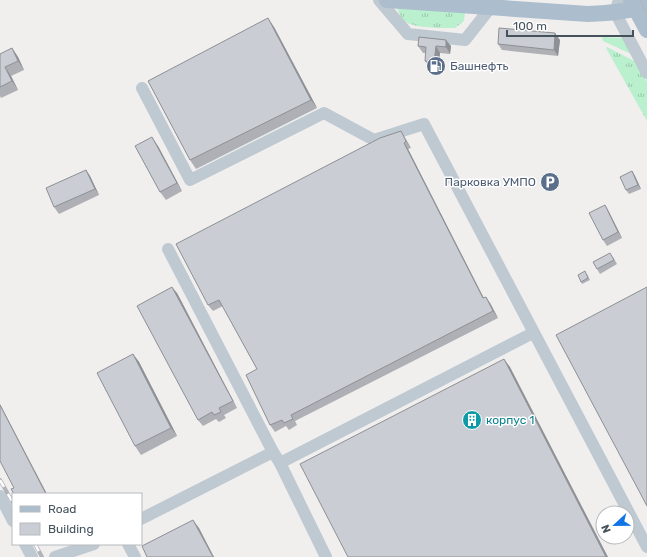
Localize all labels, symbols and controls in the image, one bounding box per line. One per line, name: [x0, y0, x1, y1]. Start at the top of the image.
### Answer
scale bar: [507, 12, 633, 38]
text: 100 m: [513, 19, 547, 33]
fuel station icon: Башнефть: [425, 55, 447, 77]
place label: Башнефть: [450, 59, 509, 73]
parking icon: Парковка УМПО: [539, 171, 561, 193]
place label: Парковка УМПО: [445, 175, 536, 189]
building icon: корпус 1: [461, 409, 483, 431]
place label: корпус 1: [486, 413, 534, 427]
legend: [12, 493, 142, 545]
text: Road: [48, 502, 76, 516]
north arrow: [595, 505, 635, 545]
text: Building: [48, 522, 94, 536]
text: N: [599, 522, 614, 535]

